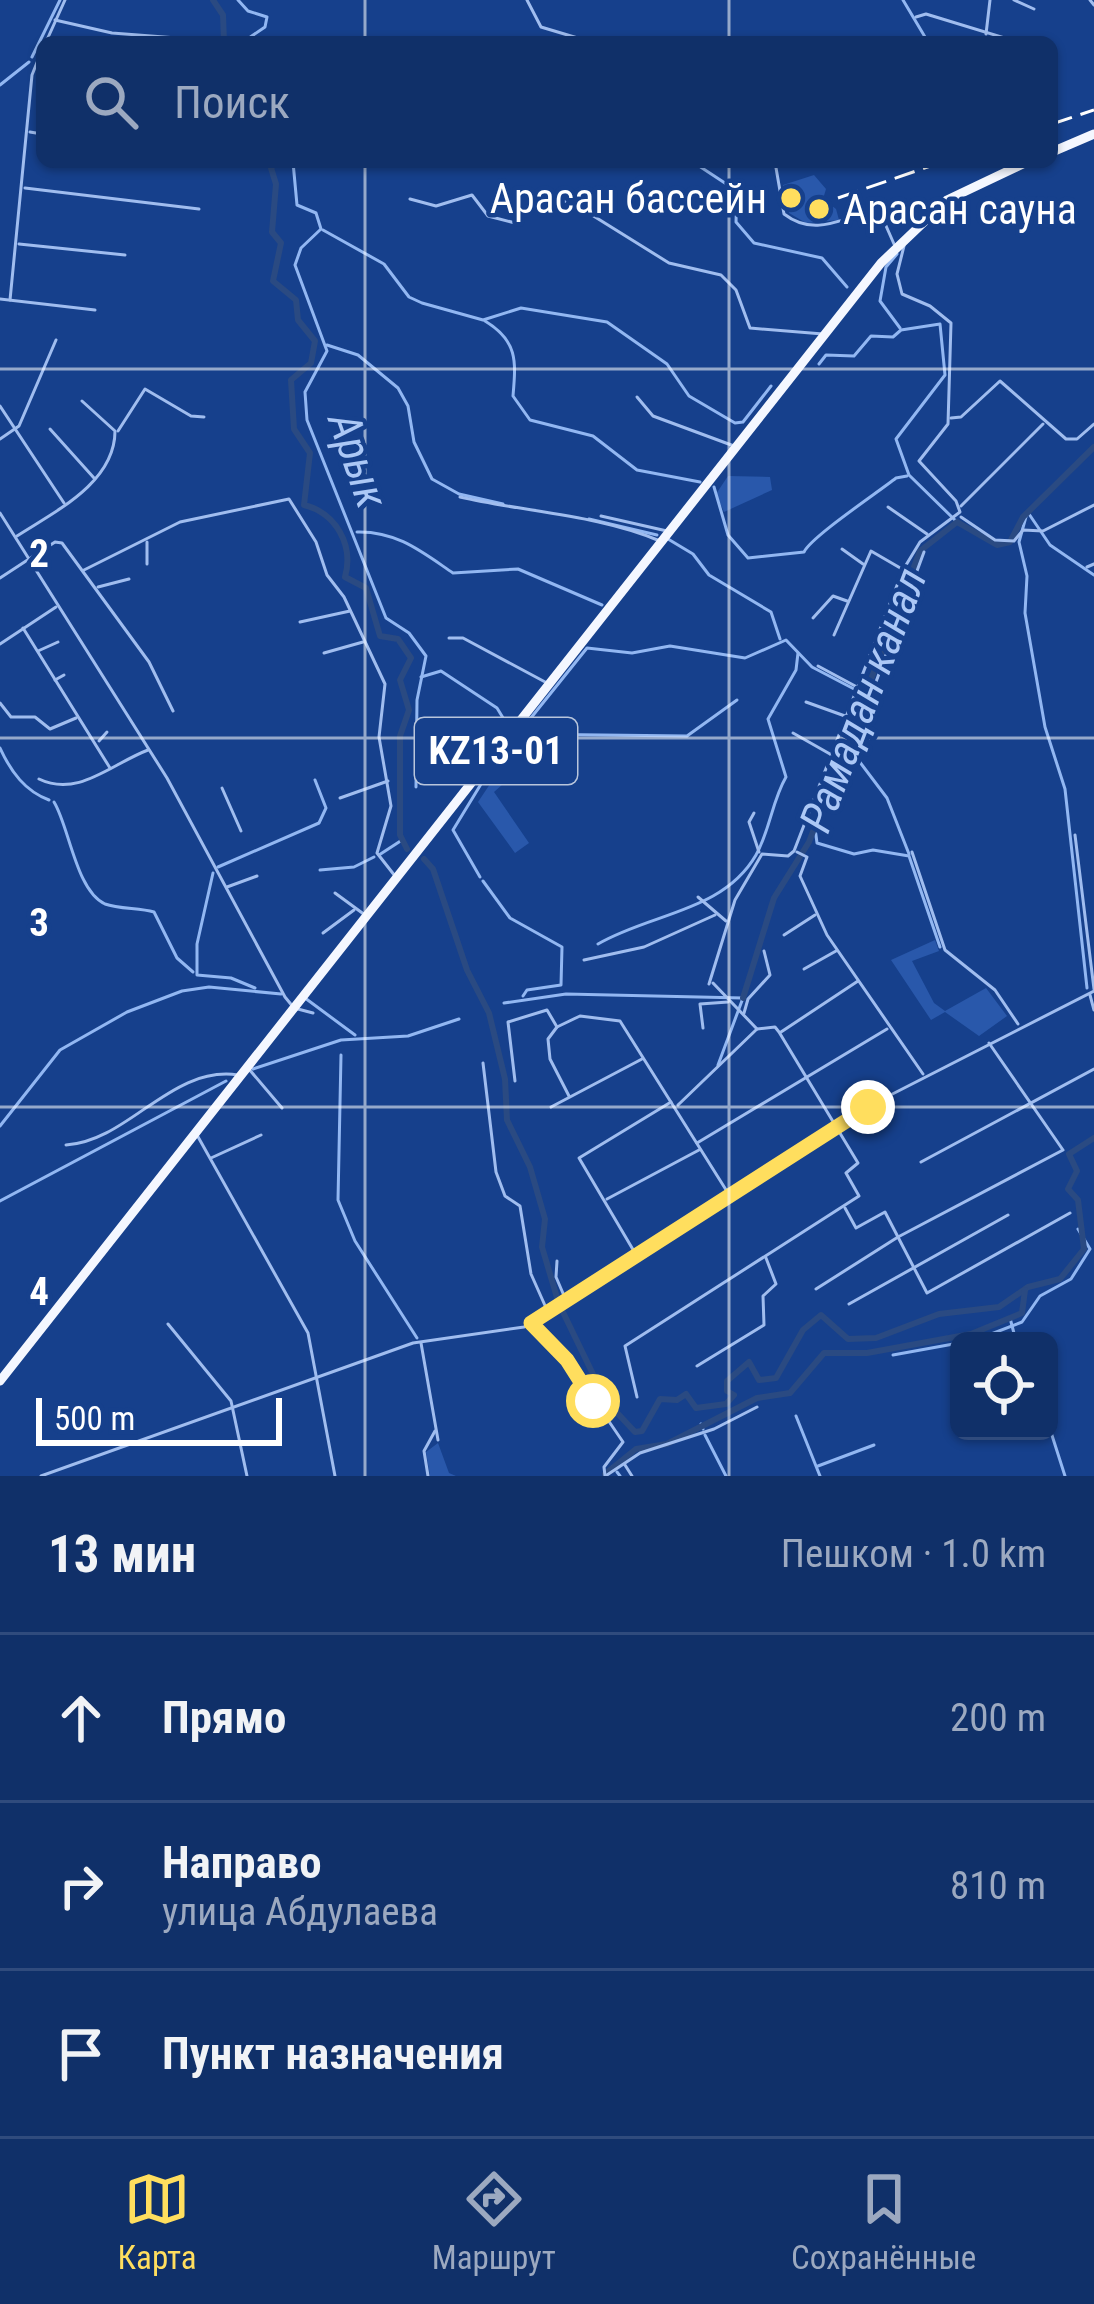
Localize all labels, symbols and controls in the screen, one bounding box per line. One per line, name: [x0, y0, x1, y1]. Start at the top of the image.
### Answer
search box: [36, 36, 1058, 168]
icon: search: [78, 69, 144, 135]
text: Поиск: [174, 76, 290, 129]
place label: Арасан бассейн: [490, 174, 767, 223]
marker: Арасан бассейн: [778, 185, 804, 211]
place label: Арасан сауна: [843, 185, 1077, 234]
marker: Арасан сауна: [806, 196, 832, 222]
water label: Арык: [316, 403, 399, 516]
text: 2: [29, 531, 49, 577]
water label: Рамадан канал: [788, 561, 938, 839]
road number: KZ13-01: [415, 718, 577, 784]
text: 3: [29, 900, 49, 946]
route end: [841, 1080, 895, 1134]
text: 4: [29, 1269, 49, 1315]
map controls: [950, 1332, 1058, 1440]
button: locate: [950, 1332, 1058, 1440]
route start: [566, 1374, 620, 1428]
scale bar: [36, 1392, 282, 1445]
text: 500 m: [54, 1399, 135, 1438]
text: 13 мин: [48, 1525, 196, 1584]
text: Пешком · 1.0 km: [781, 1531, 1046, 1577]
icon: ahead: [48, 1685, 114, 1751]
text: Прямо: [162, 1691, 286, 1744]
text: 200 m: [950, 1695, 1046, 1741]
text: Направо: [162, 1836, 322, 1889]
icon: right: [48, 1853, 114, 1919]
text: 810 m: [950, 1863, 1046, 1909]
text: улица Абдулаева: [162, 1889, 438, 1935]
icon: arrive: [48, 2021, 114, 2087]
text: Пункт назначения: [162, 2027, 504, 2080]
tab: Карта: [118, 2166, 196, 2277]
tab: Маршрут: [432, 2166, 556, 2277]
tab: Сохранённые: [791, 2166, 976, 2277]

